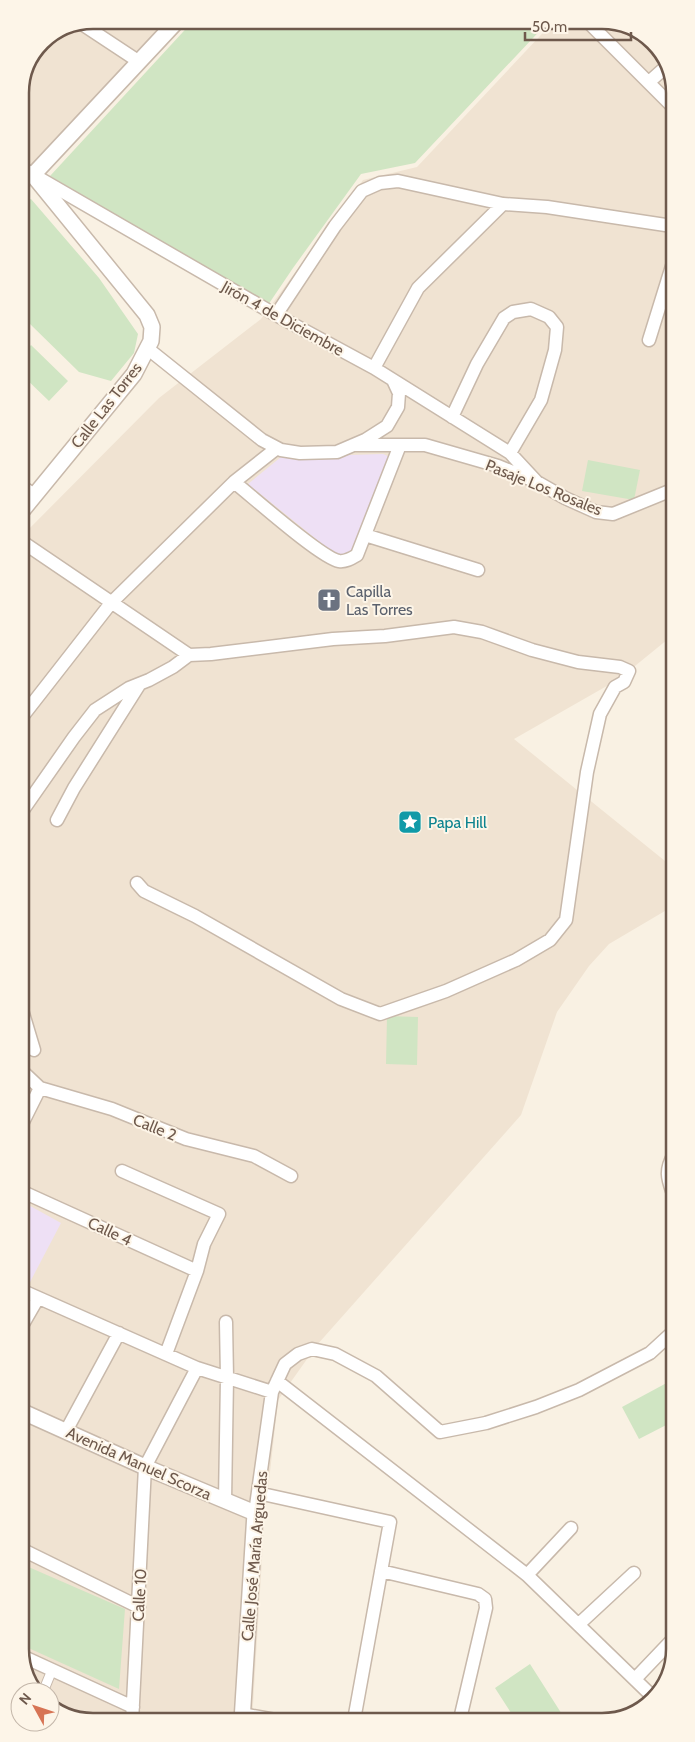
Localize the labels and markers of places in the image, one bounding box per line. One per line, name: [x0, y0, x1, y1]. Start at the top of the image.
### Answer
place label: Capilla Las Torres: [346, 582, 413, 619]
church icon: Capilla Las Torres: [316, 587, 342, 613]
place icon: Papa Hill: [397, 809, 423, 835]
place label: Papa Hill: [428, 813, 487, 832]

